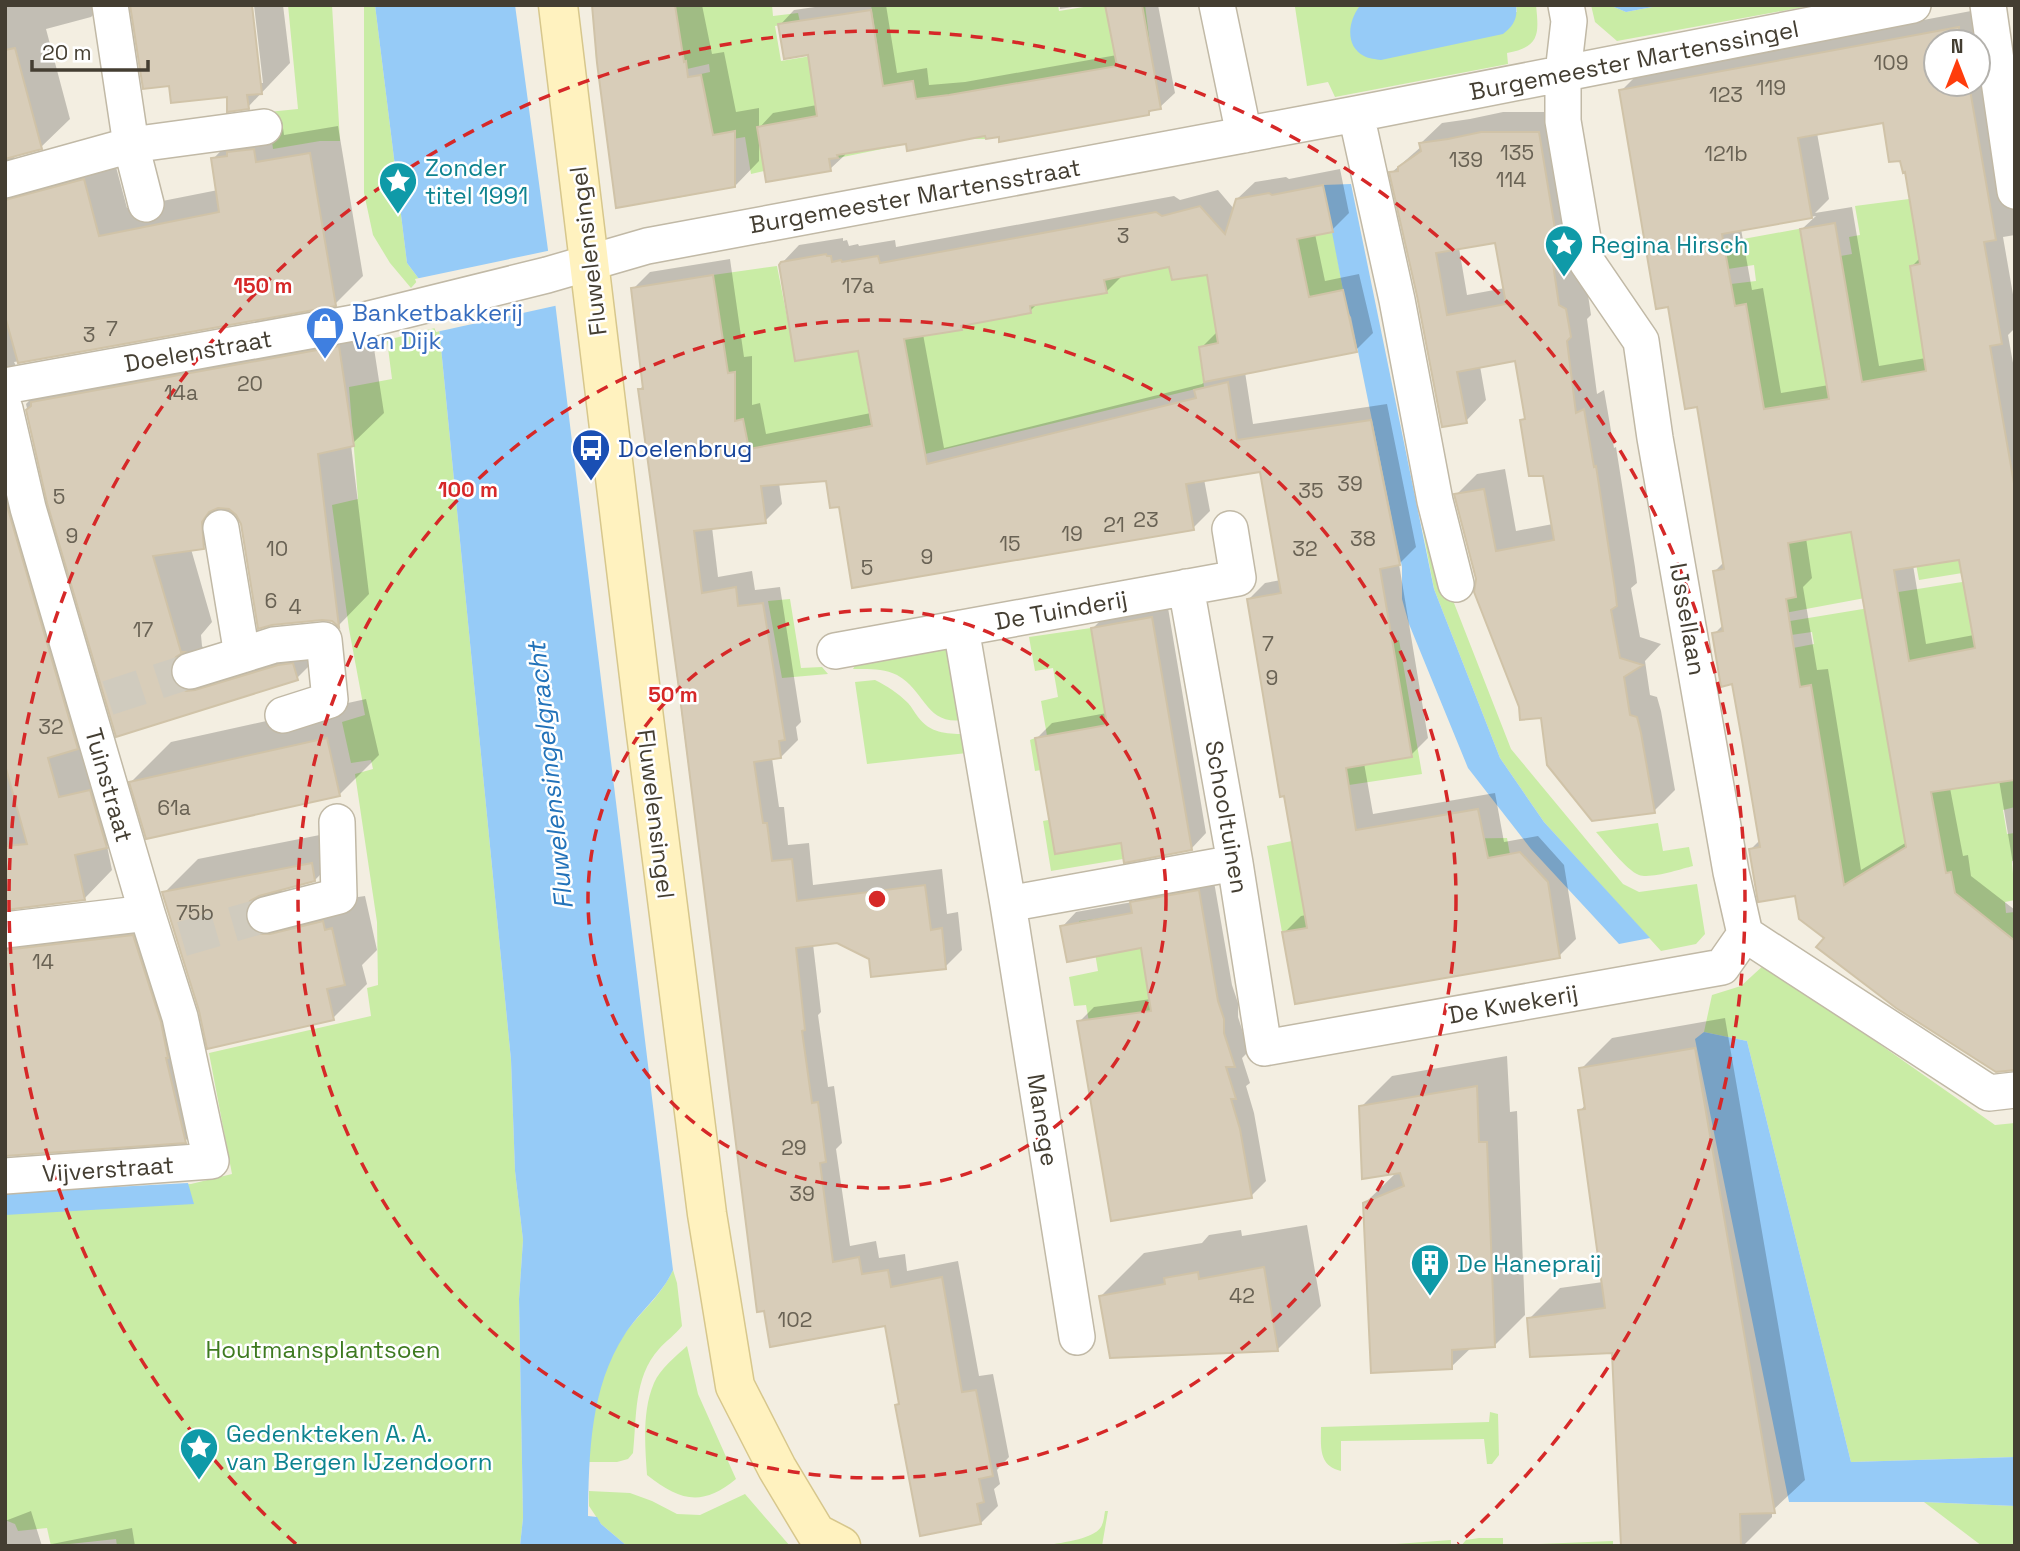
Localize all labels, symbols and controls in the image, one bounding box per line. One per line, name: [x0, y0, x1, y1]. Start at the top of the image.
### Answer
street label: Burgemeester Martenssingel: [1467, 13, 1801, 107]
scale bar: [32, 28, 147, 72]
north arrow: [1922, 28, 1992, 98]
text: N: [1951, 34, 1963, 59]
text: 20 m: [42, 39, 92, 66]
house number: 109: [1873, 49, 1909, 76]
house number: 119: [1756, 74, 1786, 101]
house number: 123: [1709, 81, 1743, 108]
house number: 135: [1500, 139, 1534, 166]
house number: 121b: [1704, 140, 1748, 167]
house number: 139: [1449, 146, 1483, 173]
place label: Zonder titel 1991: [425, 152, 528, 211]
street label: Burgemeester Martensstraat: [747, 152, 1083, 240]
place icon: Zonder titel 1991: [377, 160, 419, 215]
street label: Fluwelensingel: [562, 165, 614, 337]
house number: 114: [1496, 166, 1526, 193]
house number: 3: [1117, 222, 1129, 249]
place icon: Regina Hirsch: [1543, 223, 1585, 278]
place label: Regina Hirsch: [1591, 229, 1748, 260]
text: 150 m: [234, 272, 292, 299]
house number: 17a: [842, 272, 874, 299]
place label: Banketbakkerij Van Dijk: [352, 297, 523, 356]
shop icon: Banketbakkerij Van Dijk: [304, 305, 346, 360]
house number: 7: [106, 315, 118, 342]
house number: 3: [83, 321, 95, 348]
street label: Doelenstraat: [122, 323, 274, 379]
house number: 20: [237, 370, 263, 397]
house number: 14a: [164, 379, 198, 406]
bus stop icon: Doelenbrug: [570, 427, 612, 482]
place label: Doelenbrug: [618, 433, 752, 464]
house number: 39: [1337, 470, 1363, 497]
text: 100 m: [438, 476, 498, 503]
house number: 35: [1298, 477, 1324, 504]
house number: 5: [53, 483, 65, 510]
house number: 23: [1133, 506, 1159, 533]
house number: 21: [1103, 511, 1125, 538]
house number: 19: [1061, 520, 1083, 547]
house number: 9: [66, 522, 78, 549]
house number: 38: [1350, 525, 1376, 552]
house number: 15: [999, 530, 1021, 557]
house number: 10: [266, 535, 288, 562]
house number: 32: [1292, 535, 1318, 562]
house number: 9: [921, 543, 933, 570]
house number: 5: [861, 554, 873, 581]
street label: IJssellaan: [1663, 560, 1713, 678]
street label: De Tuinderij: [992, 583, 1130, 637]
house number: 6: [265, 587, 277, 614]
house number: 4: [288, 593, 302, 620]
house number: 17: [133, 616, 153, 643]
house number: 7: [1262, 630, 1274, 657]
water label: Fluwelensingelgracht: [519, 639, 581, 911]
house number: 9: [1266, 664, 1278, 691]
text: 50 m: [648, 681, 698, 708]
house number: 32: [38, 713, 64, 740]
street label: Tuinstraat: [78, 724, 140, 846]
street label: Fluwelensingel: [630, 728, 682, 900]
street label: Schooltuinen: [1198, 738, 1256, 896]
house number: 61a: [157, 794, 191, 821]
centre of rings: [865, 887, 889, 911]
house number: 75b: [176, 899, 214, 926]
house number: 14: [32, 948, 54, 975]
street label: De Kwekerij: [1446, 977, 1580, 1031]
street label: Manege: [1020, 1072, 1066, 1168]
house number: 29: [781, 1134, 807, 1161]
street label: Vijverstraat: [41, 1149, 175, 1189]
house number: 39: [789, 1180, 815, 1207]
building icon: De Hanepraij: [1409, 1242, 1451, 1297]
place label: De Hanepraij: [1457, 1248, 1601, 1279]
house number: 42: [1229, 1282, 1255, 1309]
house number: 102: [778, 1306, 812, 1333]
park label: Houtmansplantsoen: [205, 1334, 441, 1365]
place label: Gedenkteken A. A. van Bergen IJzendoorn: [226, 1418, 492, 1477]
place icon: Gedenkteken A. A. van Bergen IJzendoorn: [178, 1426, 220, 1481]

